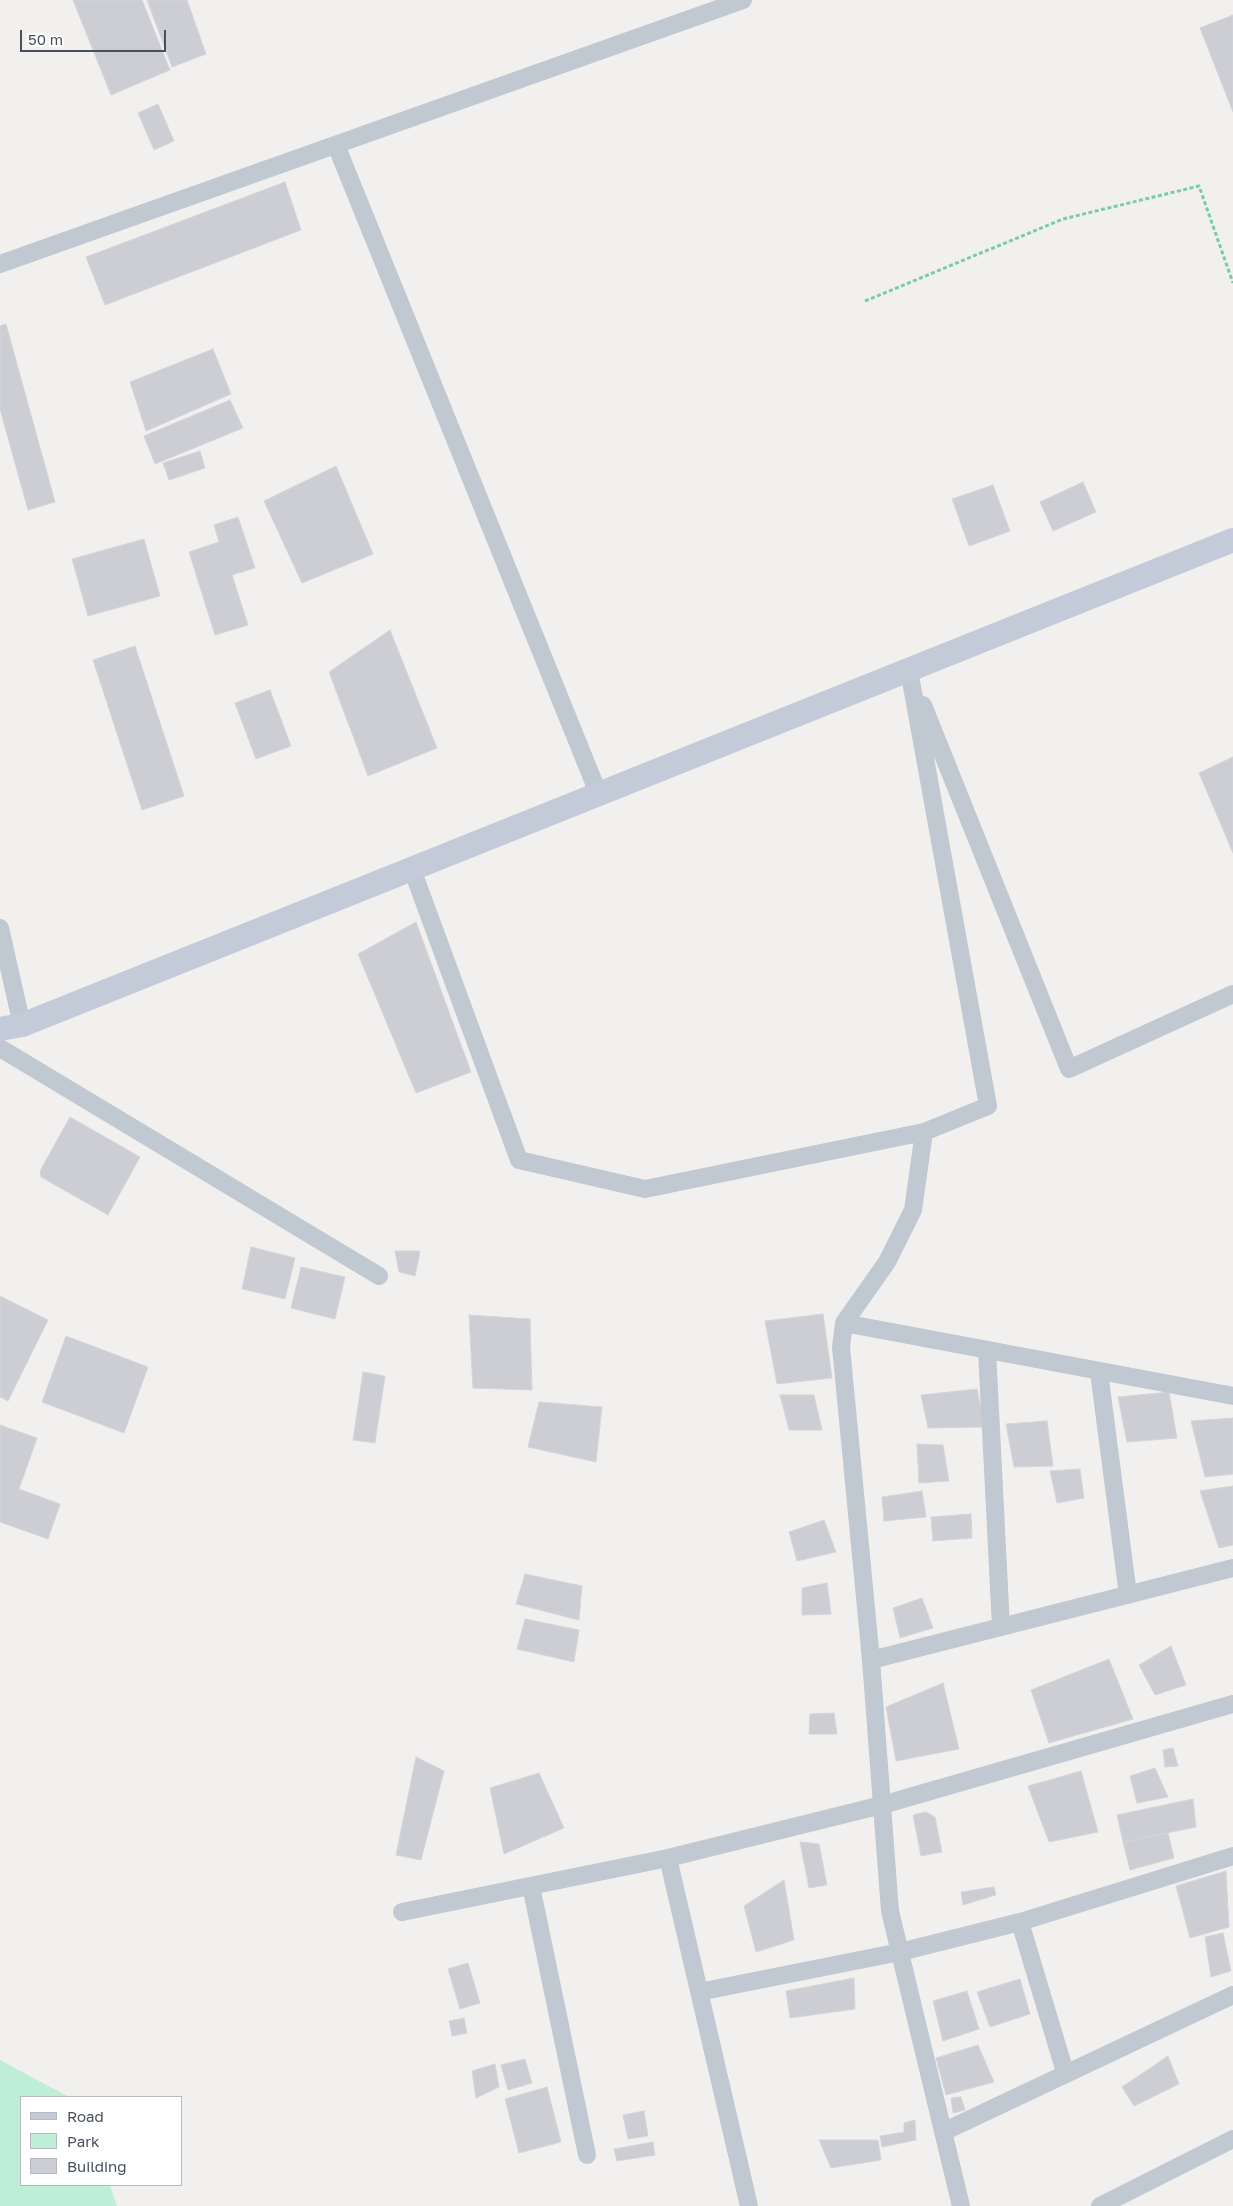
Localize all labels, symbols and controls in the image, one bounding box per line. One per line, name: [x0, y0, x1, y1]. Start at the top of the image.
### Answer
scale bar: [22, 20, 169, 52]
text: 50 m: [28, 30, 63, 48]
legend: [20, 2096, 182, 2186]
text: Road: [67, 2107, 104, 2125]
text: Park: [67, 2132, 99, 2150]
text: Building: [67, 2157, 127, 2175]

